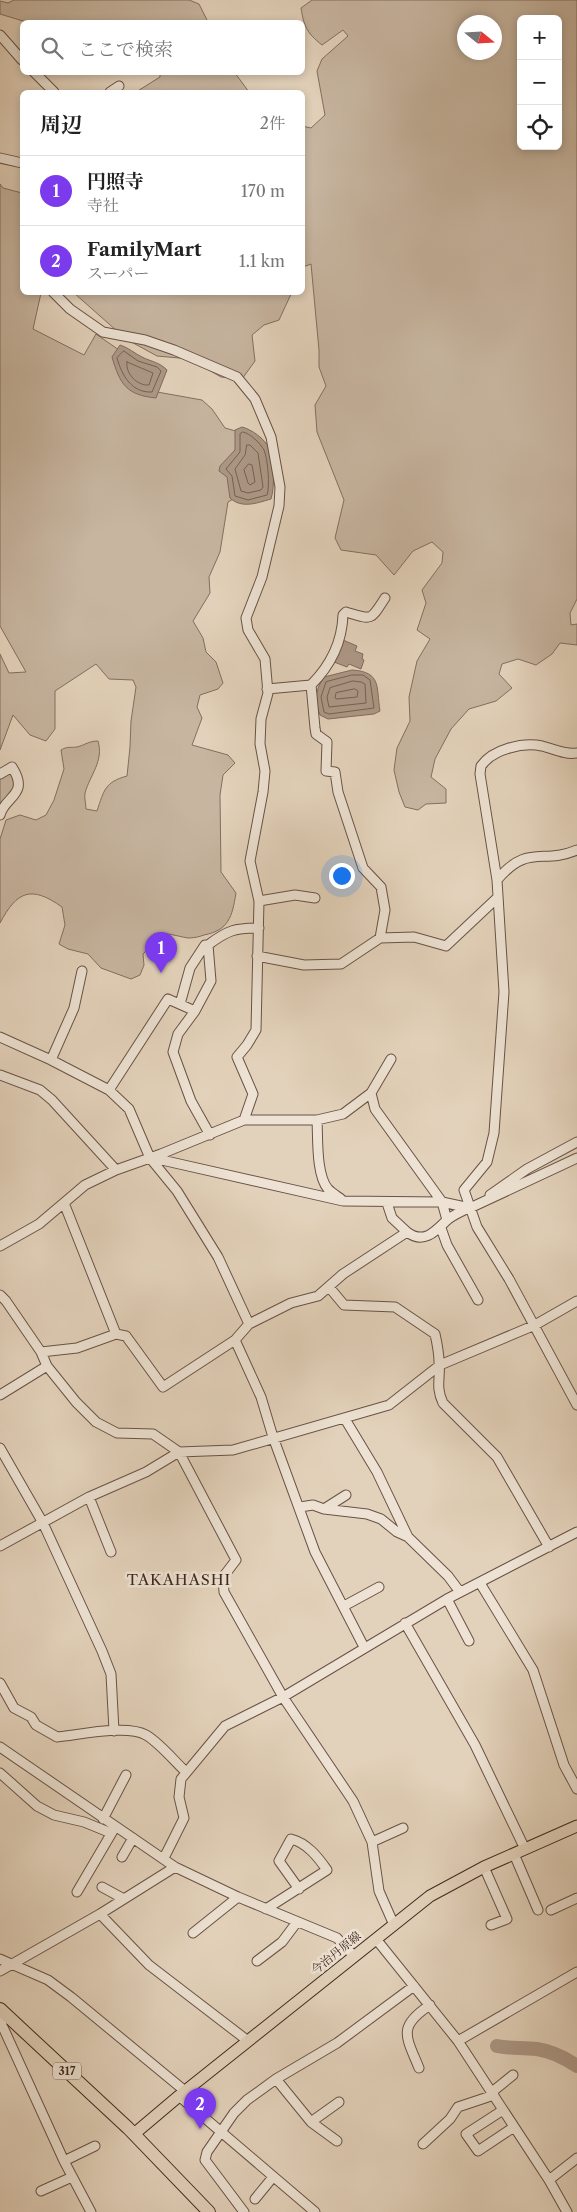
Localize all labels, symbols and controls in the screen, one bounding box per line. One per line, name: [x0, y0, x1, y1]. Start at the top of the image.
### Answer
north arrow: [457, 15, 502, 60]
map controls: [517, 15, 562, 150]
button: +: [517, 15, 562, 60]
search box: [20, 20, 305, 75]
icon: search: [38, 34, 66, 62]
text: ここで検索: [78, 38, 173, 61]
button: −: [517, 60, 562, 105]
button: locate: [517, 105, 562, 150]
text: 周辺: [40, 112, 82, 137]
text: 2件: [260, 113, 285, 133]
text: 円照寺: [87, 170, 144, 193]
text: 1: [52, 181, 60, 201]
text: 170 m: [241, 181, 285, 201]
text: 寺社: [87, 195, 119, 215]
text: FamilyMart: [87, 238, 202, 261]
text: 2: [51, 251, 61, 271]
text: 1.1 km: [239, 251, 285, 271]
text: スーパー: [87, 263, 149, 283]
your location: [329, 863, 355, 889]
pin: 1: [145, 932, 177, 973]
district label: TAKAHASHI: [127, 1570, 231, 1589]
street label: 今治丹原線: [308, 1928, 364, 1977]
road number: 317: [53, 2062, 81, 2080]
pin: 2: [184, 2088, 216, 2129]

